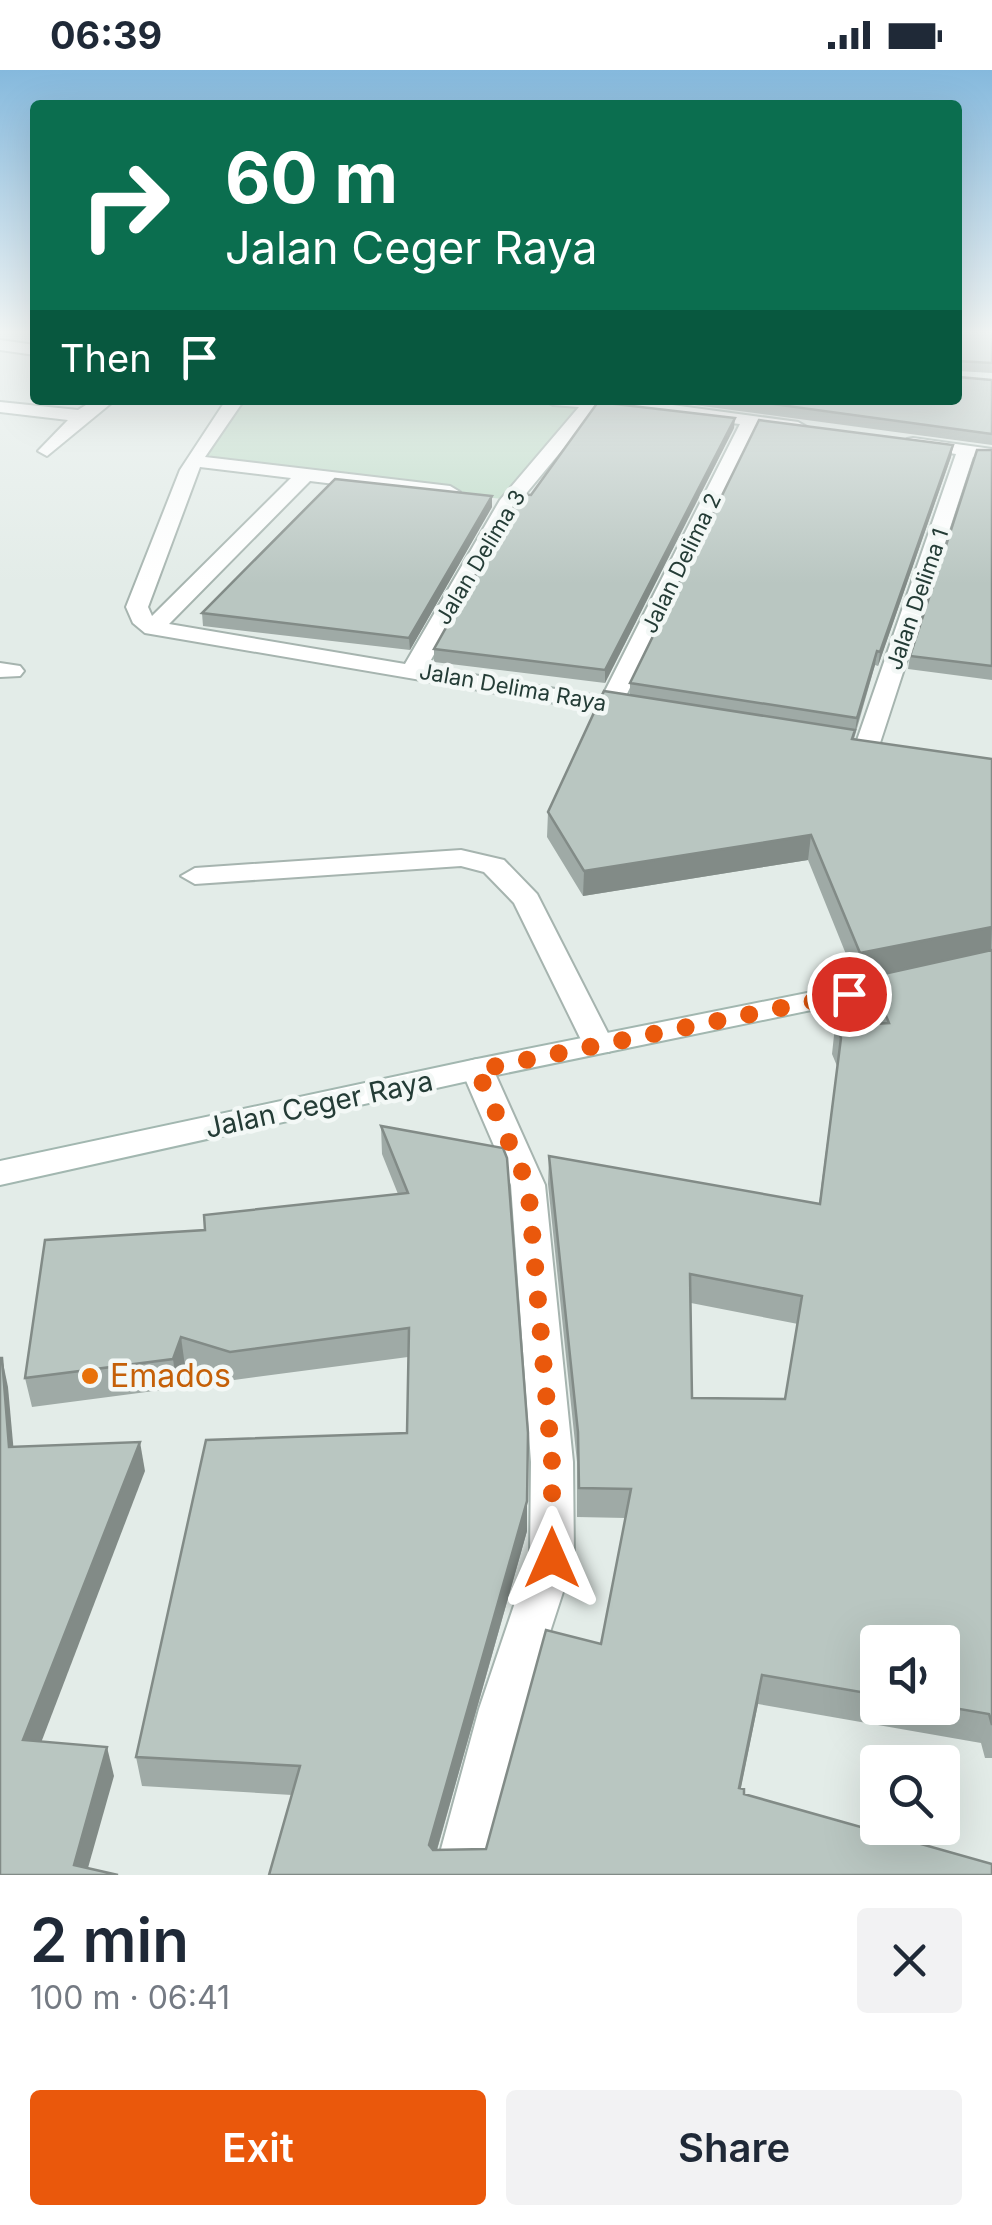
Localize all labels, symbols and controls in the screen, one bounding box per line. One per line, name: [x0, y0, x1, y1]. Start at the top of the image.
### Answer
text: 06:39: [50, 12, 162, 58]
text: 60 m: [225, 135, 398, 220]
icon: right: [60, 140, 190, 270]
text: Jalan Ceger Raya: [225, 220, 598, 275]
icon: arrive: [172, 330, 227, 385]
text: Then: [60, 335, 152, 381]
street label: Jalan Delima 3: [430, 485, 530, 629]
street label: Jalan Delima 2: [636, 489, 726, 637]
street label: Jalan Delima 1: [881, 525, 953, 673]
street label: Jalan Delima Raya: [417, 658, 609, 716]
pin: [807, 952, 892, 1037]
icon: arrive: [822, 967, 877, 1022]
street label: Jalan Ceger Raya: [202, 1063, 436, 1145]
place label: Emados: [110, 1356, 231, 1395]
marker: Emados: [79, 1365, 101, 1387]
position arrow: [500, 1506, 604, 1610]
map controls: [860, 1625, 960, 1845]
button: sound: [860, 1625, 960, 1725]
button: search: [860, 1745, 960, 1845]
text: 2 min: [30, 1904, 189, 1976]
button: close: [857, 1908, 962, 2013]
text: 100 m · 06:41: [30, 1978, 230, 2017]
button: Exit: [30, 2090, 486, 2205]
button: Share: [506, 2090, 962, 2205]

